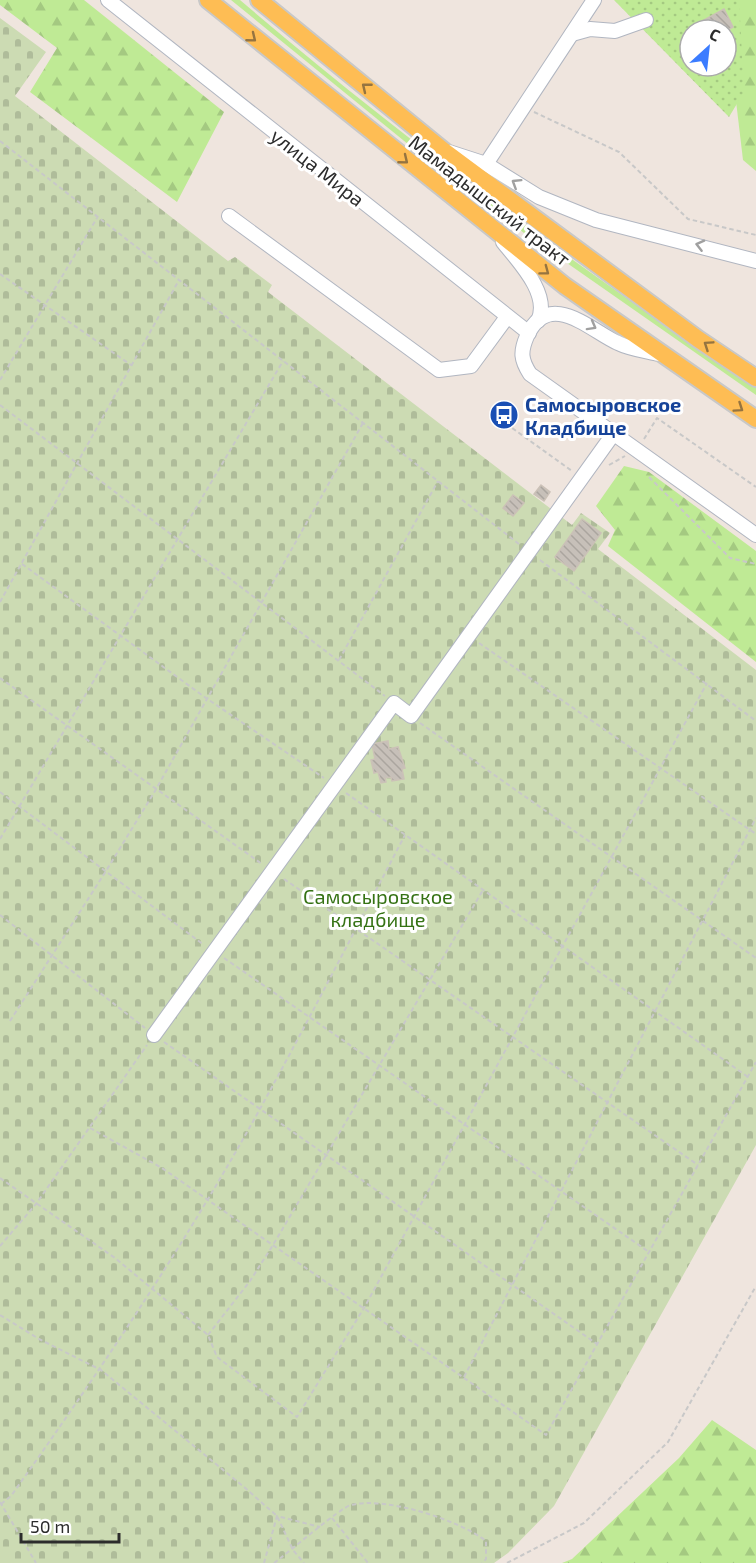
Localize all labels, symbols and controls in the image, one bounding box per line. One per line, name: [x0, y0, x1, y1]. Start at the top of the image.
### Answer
north arrow: [678, 18, 738, 78]
text: С: [707, 24, 724, 45]
one-way arrow: [245, 31, 256, 42]
one-way arrow: [362, 84, 373, 95]
street label: улица Мира: [266, 123, 370, 212]
street label: Мамадышский тракт: [404, 129, 576, 271]
one-way arrow: [397, 152, 408, 163]
one-way arrow: [512, 178, 522, 190]
one-way arrow: [695, 240, 705, 253]
one-way arrow: [539, 264, 550, 275]
one-way arrow: [586, 319, 596, 330]
one-way arrow: [703, 342, 714, 353]
place label: Самосыровское Кладбище: [525, 392, 681, 439]
bus stop icon: Самосыровское Кладбище: [488, 399, 520, 431]
one-way arrow: [732, 401, 743, 412]
park label: Самосыровское кладбище: [303, 884, 453, 931]
scale bar: [21, 1506, 118, 1544]
text: 50 m: [30, 1515, 70, 1537]

